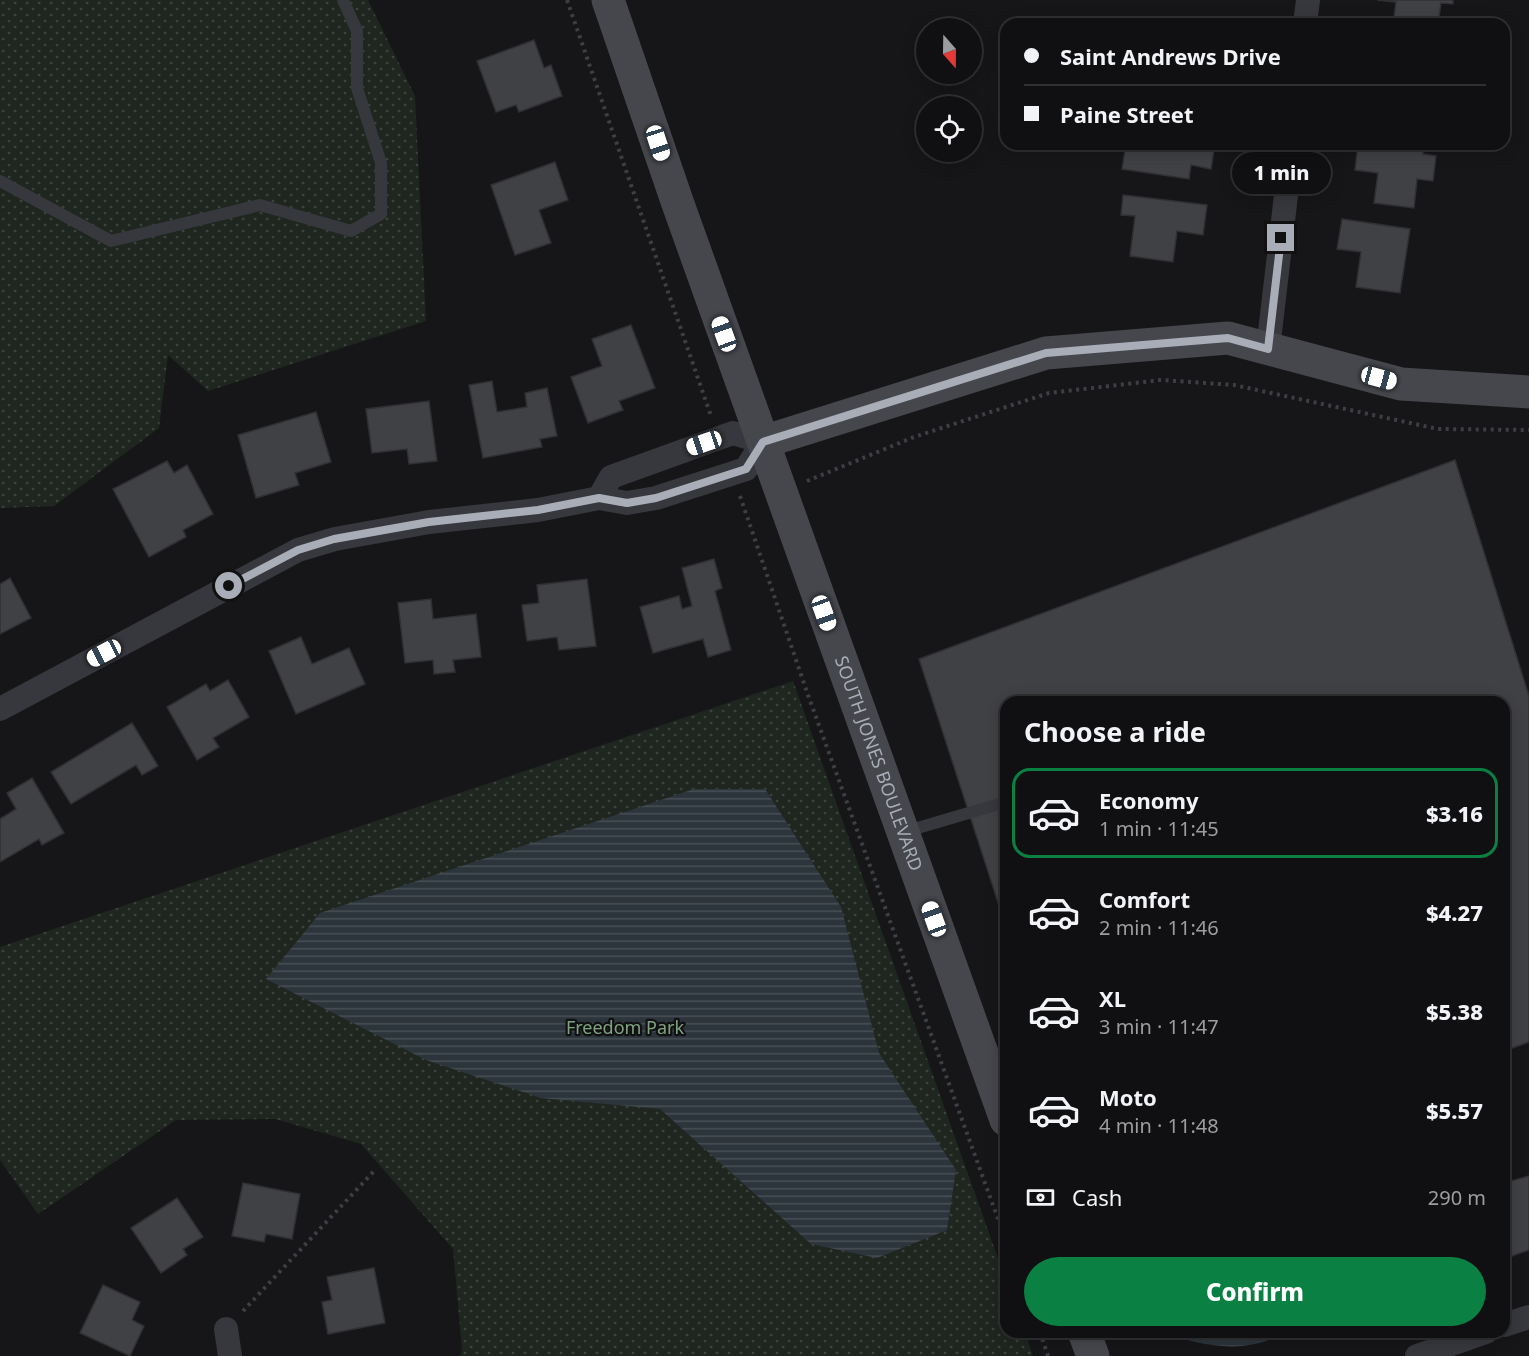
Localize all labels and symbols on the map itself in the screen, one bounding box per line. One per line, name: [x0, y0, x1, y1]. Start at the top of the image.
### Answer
north arrow: [916, 18, 982, 84]
car: [644, 123, 672, 163]
callout: 1 min: [1232, 151, 1330, 193]
route end: [1267, 224, 1294, 251]
car: [709, 314, 739, 354]
car: [1359, 365, 1399, 391]
car: [684, 429, 724, 457]
route start: [215, 572, 242, 599]
car: [809, 593, 839, 633]
car: [84, 637, 124, 669]
street label: SOUTH JONES BOULEVARD: [830, 652, 929, 874]
car: [919, 899, 949, 939]
park label: Freedom Park: [566, 1015, 684, 1039]

